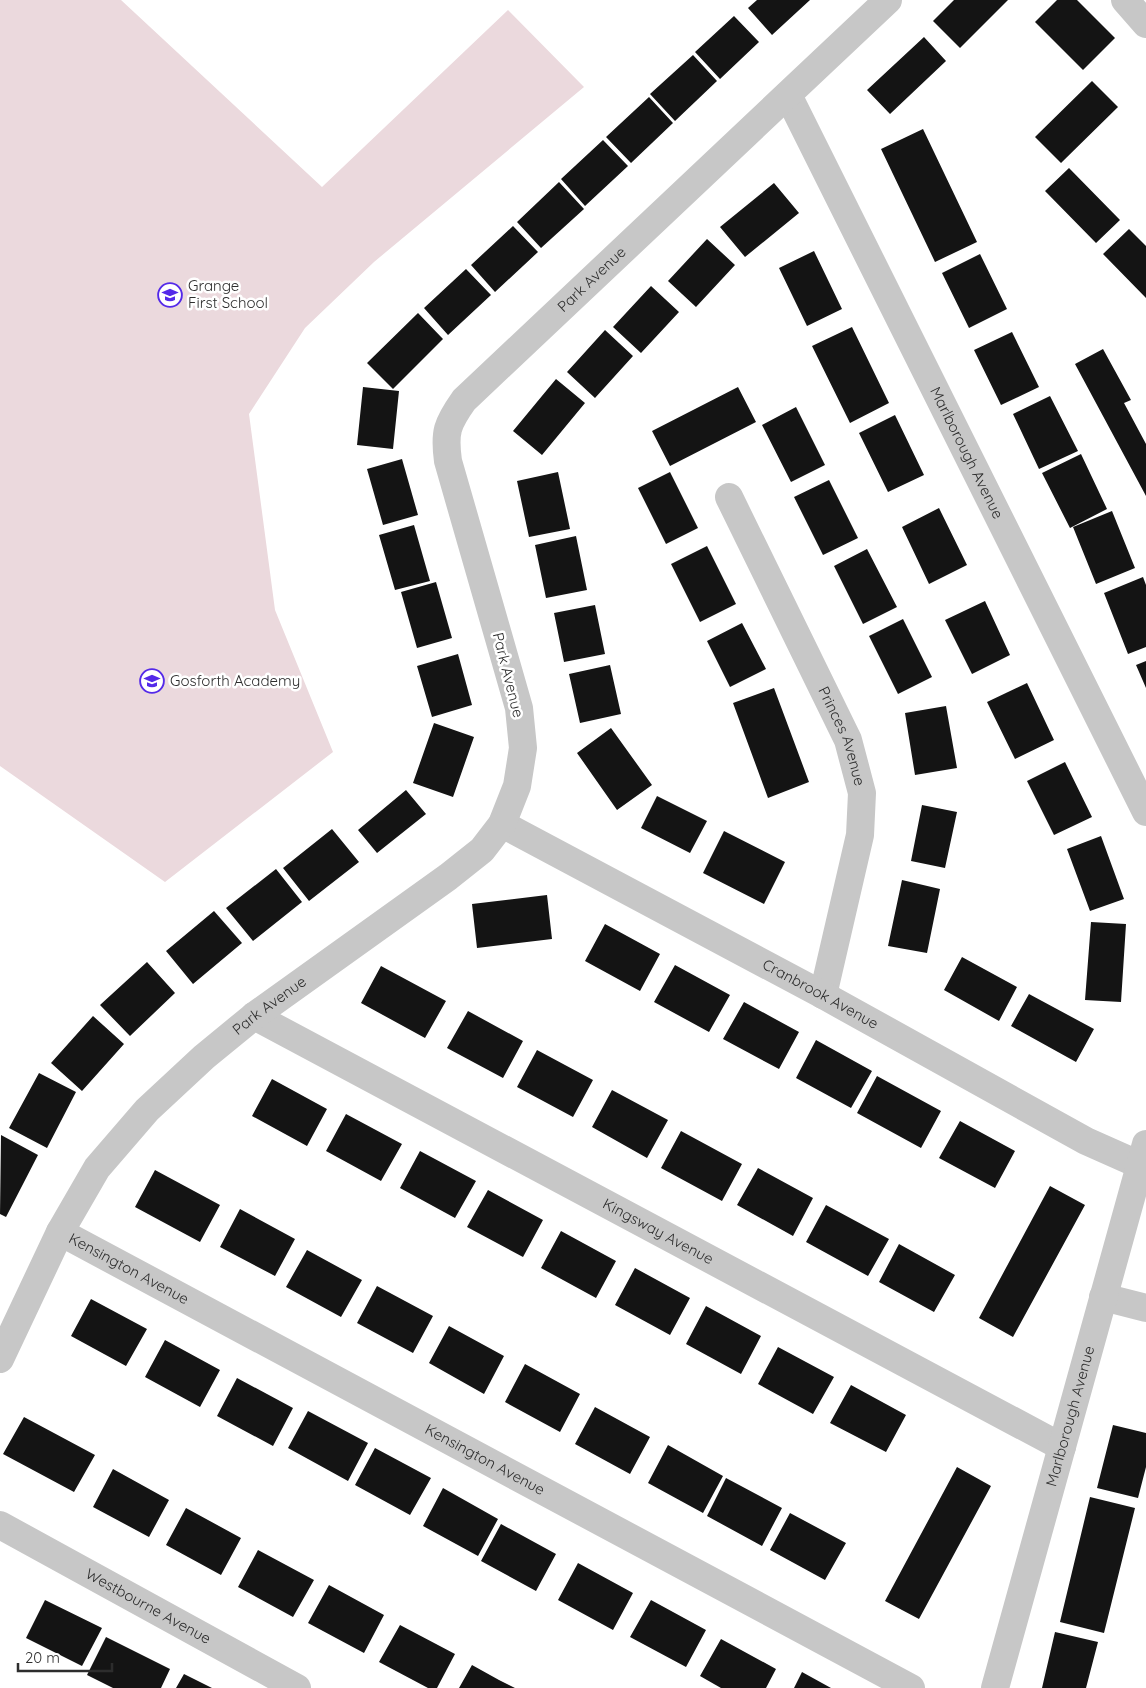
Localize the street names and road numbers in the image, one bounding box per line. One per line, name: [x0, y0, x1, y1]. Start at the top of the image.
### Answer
street label: Park Avenue: [553, 242, 630, 316]
street label: Marlborough Avenue: [926, 383, 1008, 522]
street label: Park Avenue: [489, 630, 528, 719]
street label: Princes Avenue: [814, 683, 870, 788]
street label: Cranbrook Avenue: [759, 954, 882, 1033]
street label: Park Avenue: [228, 972, 310, 1039]
street label: Kingsway Avenue: [600, 1194, 717, 1268]
street label: Kensington Avenue: [66, 1228, 192, 1308]
street label: Marlborough Avenue: [1041, 1344, 1099, 1489]
street label: Kensington Avenue: [422, 1419, 548, 1499]
street label: Westbourne Avenue: [82, 1564, 214, 1648]

